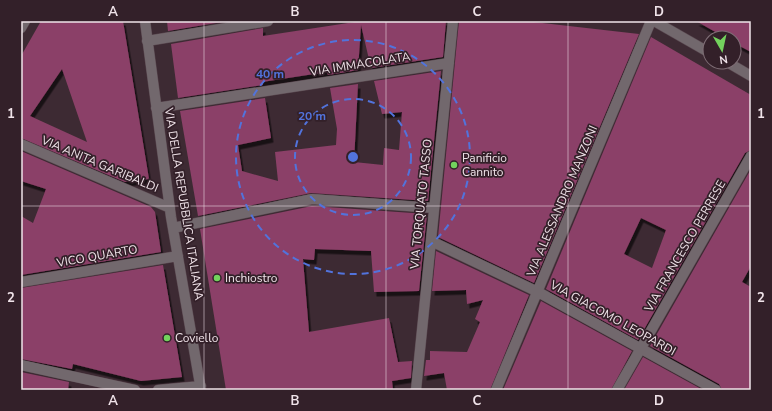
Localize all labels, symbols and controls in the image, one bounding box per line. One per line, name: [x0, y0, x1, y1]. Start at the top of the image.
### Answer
text: A: [108, 3, 118, 21]
text: B: [291, 3, 300, 21]
text: C: [473, 3, 482, 21]
text: D: [654, 3, 664, 21]
north arrow: [702, 30, 742, 70]
street label: VIA IMMACOLATA: [308, 48, 412, 80]
text: N: [718, 51, 729, 67]
text: 40 m: [256, 66, 284, 82]
text: 1: [7, 105, 15, 123]
text: 1: [757, 105, 765, 123]
street label: VIA DELLA REPUBBLICA ITALIANA: [161, 106, 207, 302]
text: 20 m: [298, 108, 326, 124]
street label: VIA ALESSANDRO MANZONI: [522, 123, 601, 280]
street label: VIA ANITA GARIBALDI: [38, 132, 161, 196]
street label: VIA TORQUATO TASSO: [406, 138, 436, 271]
centre of rings: [346, 150, 360, 164]
place label: Panificio Cannito: [462, 150, 507, 180]
marker: Panificio Cannito: [449, 160, 459, 170]
street label: VIA FRANCESCO PERRESE: [640, 177, 729, 316]
street label: VICO QUARTO: [54, 241, 139, 271]
place label: Inchiostro: [225, 270, 278, 286]
marker: Inchiostro: [212, 273, 222, 283]
street label: VIA GIACOMO LEOPARDI: [546, 276, 679, 359]
text: 2: [7, 289, 15, 307]
text: 2: [757, 289, 765, 307]
place label: Coviello: [175, 330, 219, 346]
marker: Coviello: [162, 333, 172, 343]
text: A: [108, 392, 118, 410]
text: B: [291, 392, 300, 410]
text: C: [473, 392, 482, 410]
text: D: [654, 392, 664, 410]

